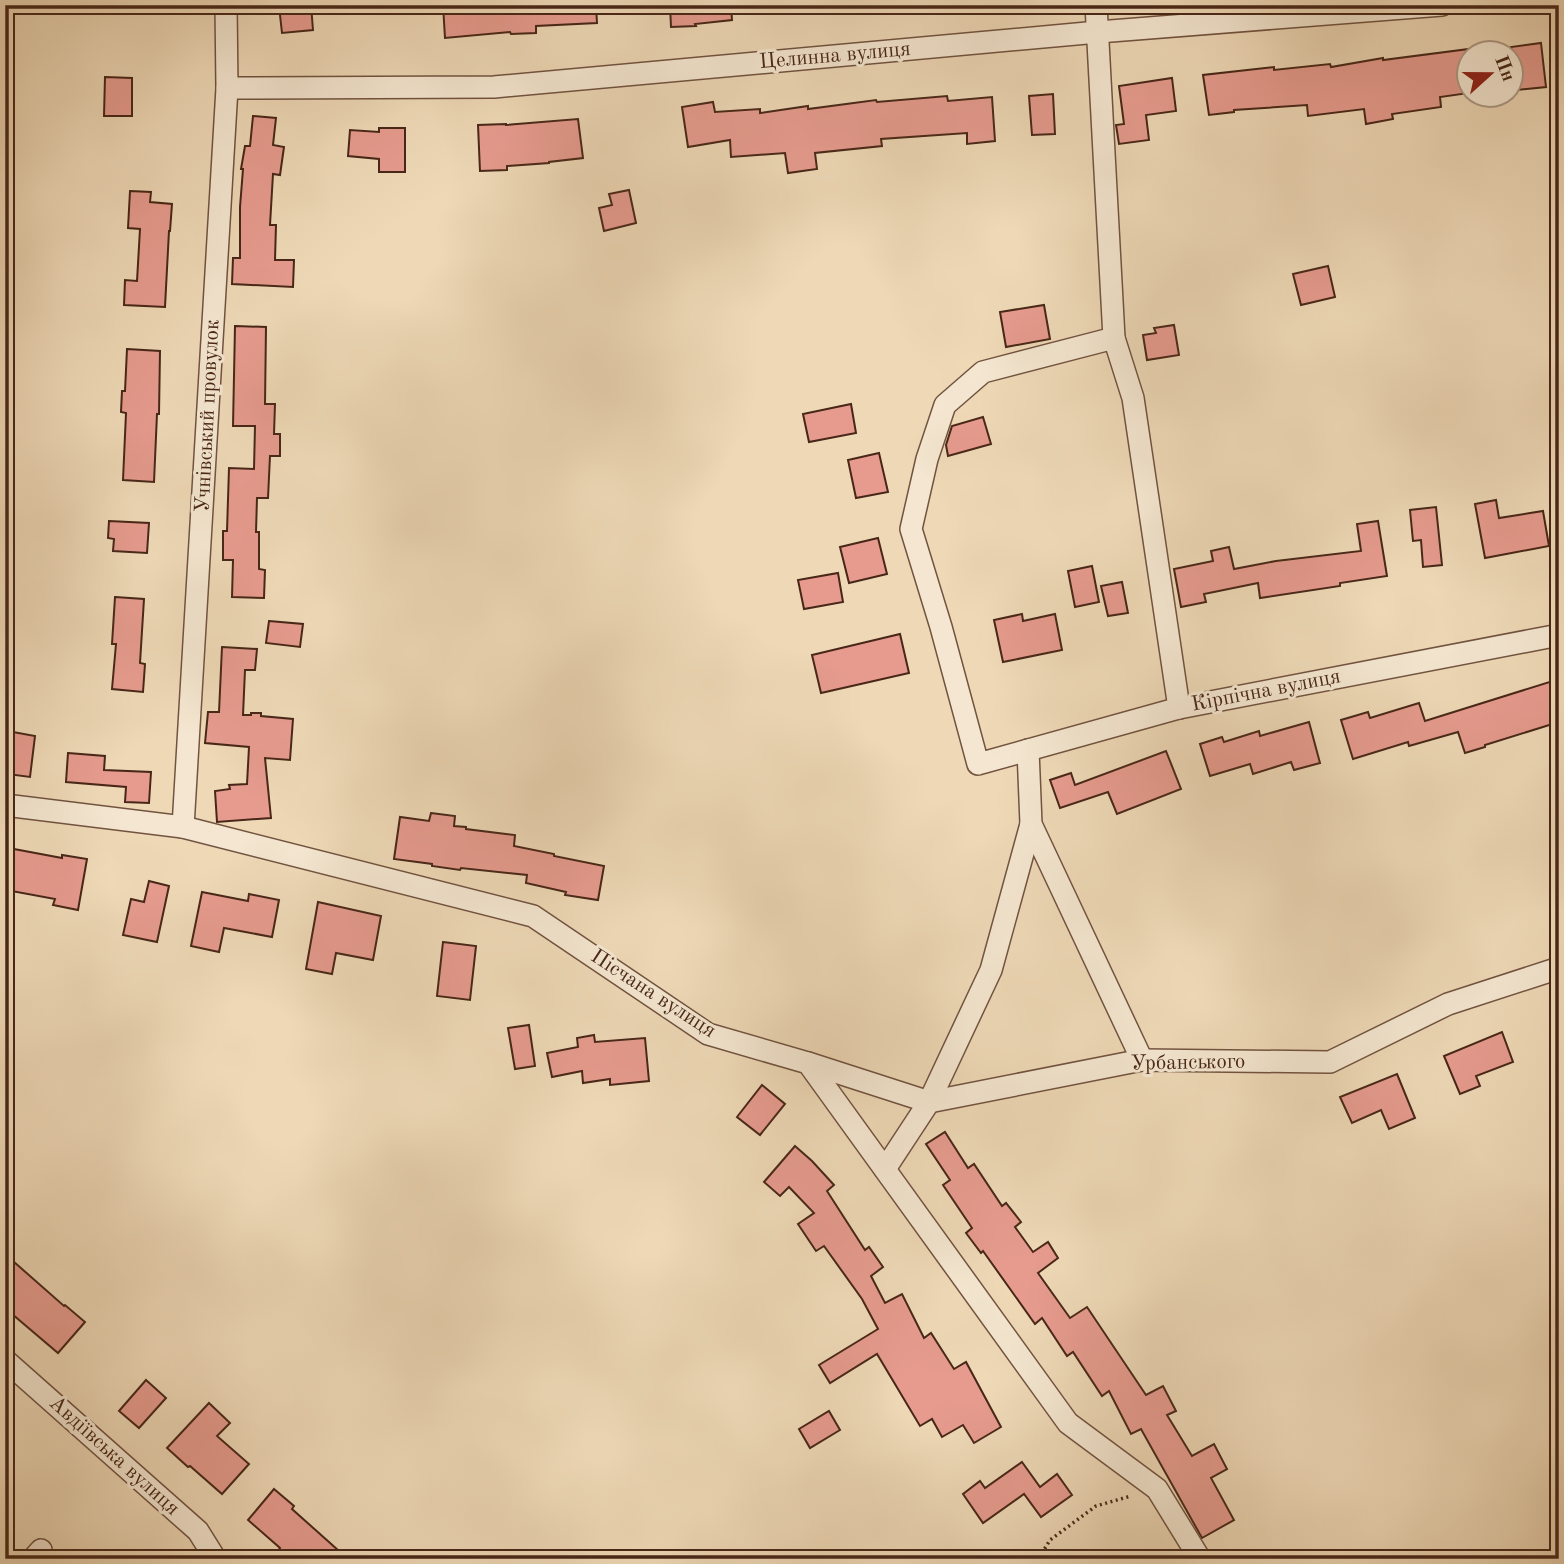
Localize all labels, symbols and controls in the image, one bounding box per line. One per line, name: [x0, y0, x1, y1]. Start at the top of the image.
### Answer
north arrow: [1456, 38, 1526, 108]
street label: Целинна вулиця: [758, 39, 912, 73]
text: Пн: [1490, 53, 1517, 84]
street label: Учнівський провулок: [192, 318, 224, 513]
street label: Кiрпiчна вулиця: [1190, 666, 1342, 716]
street label: Пiсчана вулиця: [587, 946, 719, 1042]
street label: Урбанського: [1130, 1051, 1246, 1075]
street label: Авдіївська вулиця: [45, 1392, 183, 1520]

